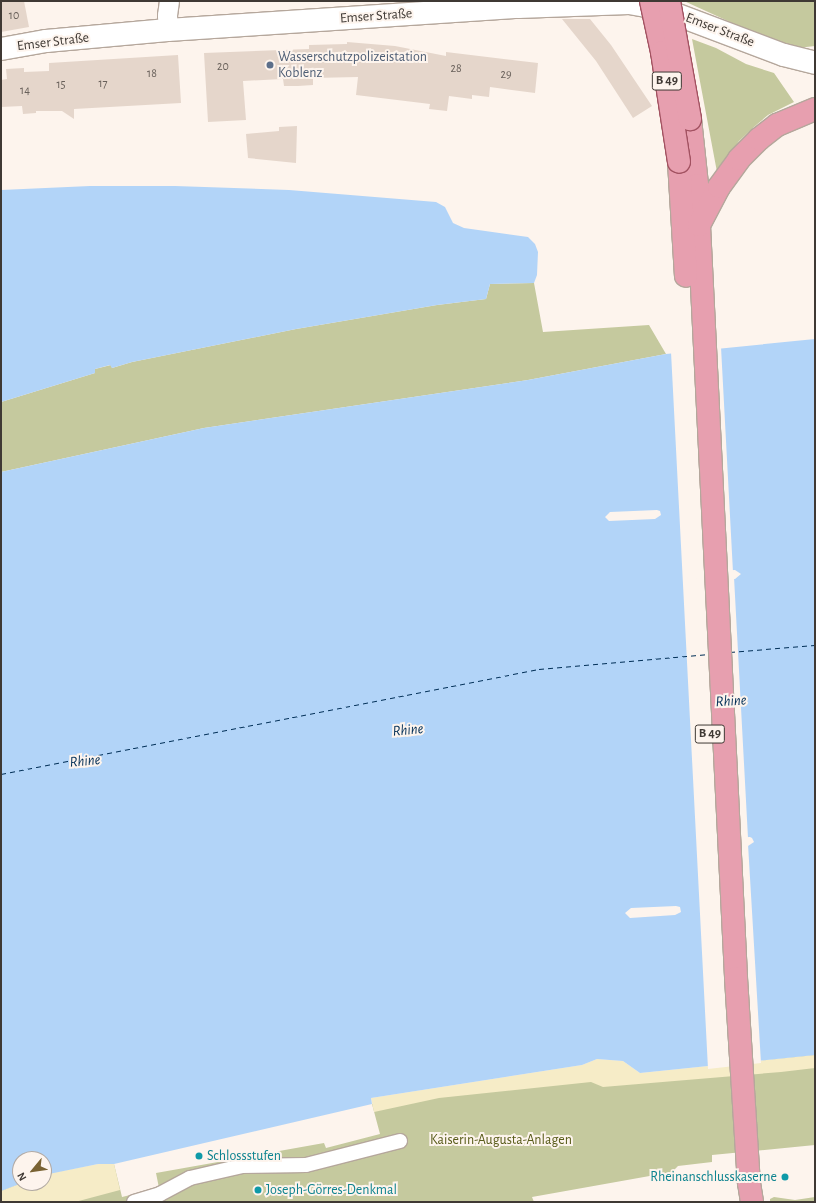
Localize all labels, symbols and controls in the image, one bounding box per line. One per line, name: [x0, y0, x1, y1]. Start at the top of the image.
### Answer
street label: Emser Straße: [339, 5, 413, 27]
house number: 10: [9, 9, 19, 23]
street label: Emser Straße: [683, 9, 757, 51]
street label: Emser Straße: [16, 29, 90, 55]
place label: Wasserschutzpolizeistation Koblenz: [278, 49, 427, 82]
house number: 20: [217, 60, 229, 74]
marker: Wasserschutzpolizeistation Koblenz: [265, 60, 275, 70]
house number: 28: [450, 62, 462, 76]
house number: 18: [147, 67, 157, 81]
house number: 29: [500, 68, 512, 82]
road number: B 49: [651, 70, 683, 92]
house number: 17: [98, 77, 108, 91]
house number: 15: [56, 78, 66, 92]
house number: 14: [20, 84, 30, 98]
water label: Rhine: [715, 691, 747, 711]
water label: Rhine: [392, 720, 424, 740]
road number: B 49: [694, 723, 726, 745]
water label: Rhine: [69, 751, 101, 771]
park label: Kaiserin-Augusta-Anlagen: [430, 1132, 572, 1148]
place label: Schlossstufen: [207, 1148, 281, 1164]
north arrow: [12, 1151, 52, 1191]
marker: Schlossstufen: [194, 1151, 204, 1161]
place label: Rheinanschlusskaserne: [650, 1169, 777, 1185]
text: N: [15, 1171, 29, 1183]
marker: Rheinanschlusskaserne: [780, 1172, 790, 1182]
place label: Joseph-Görres-Denkmal: [266, 1182, 397, 1198]
marker: Joseph-Görres-Denkmal: [253, 1185, 263, 1195]

